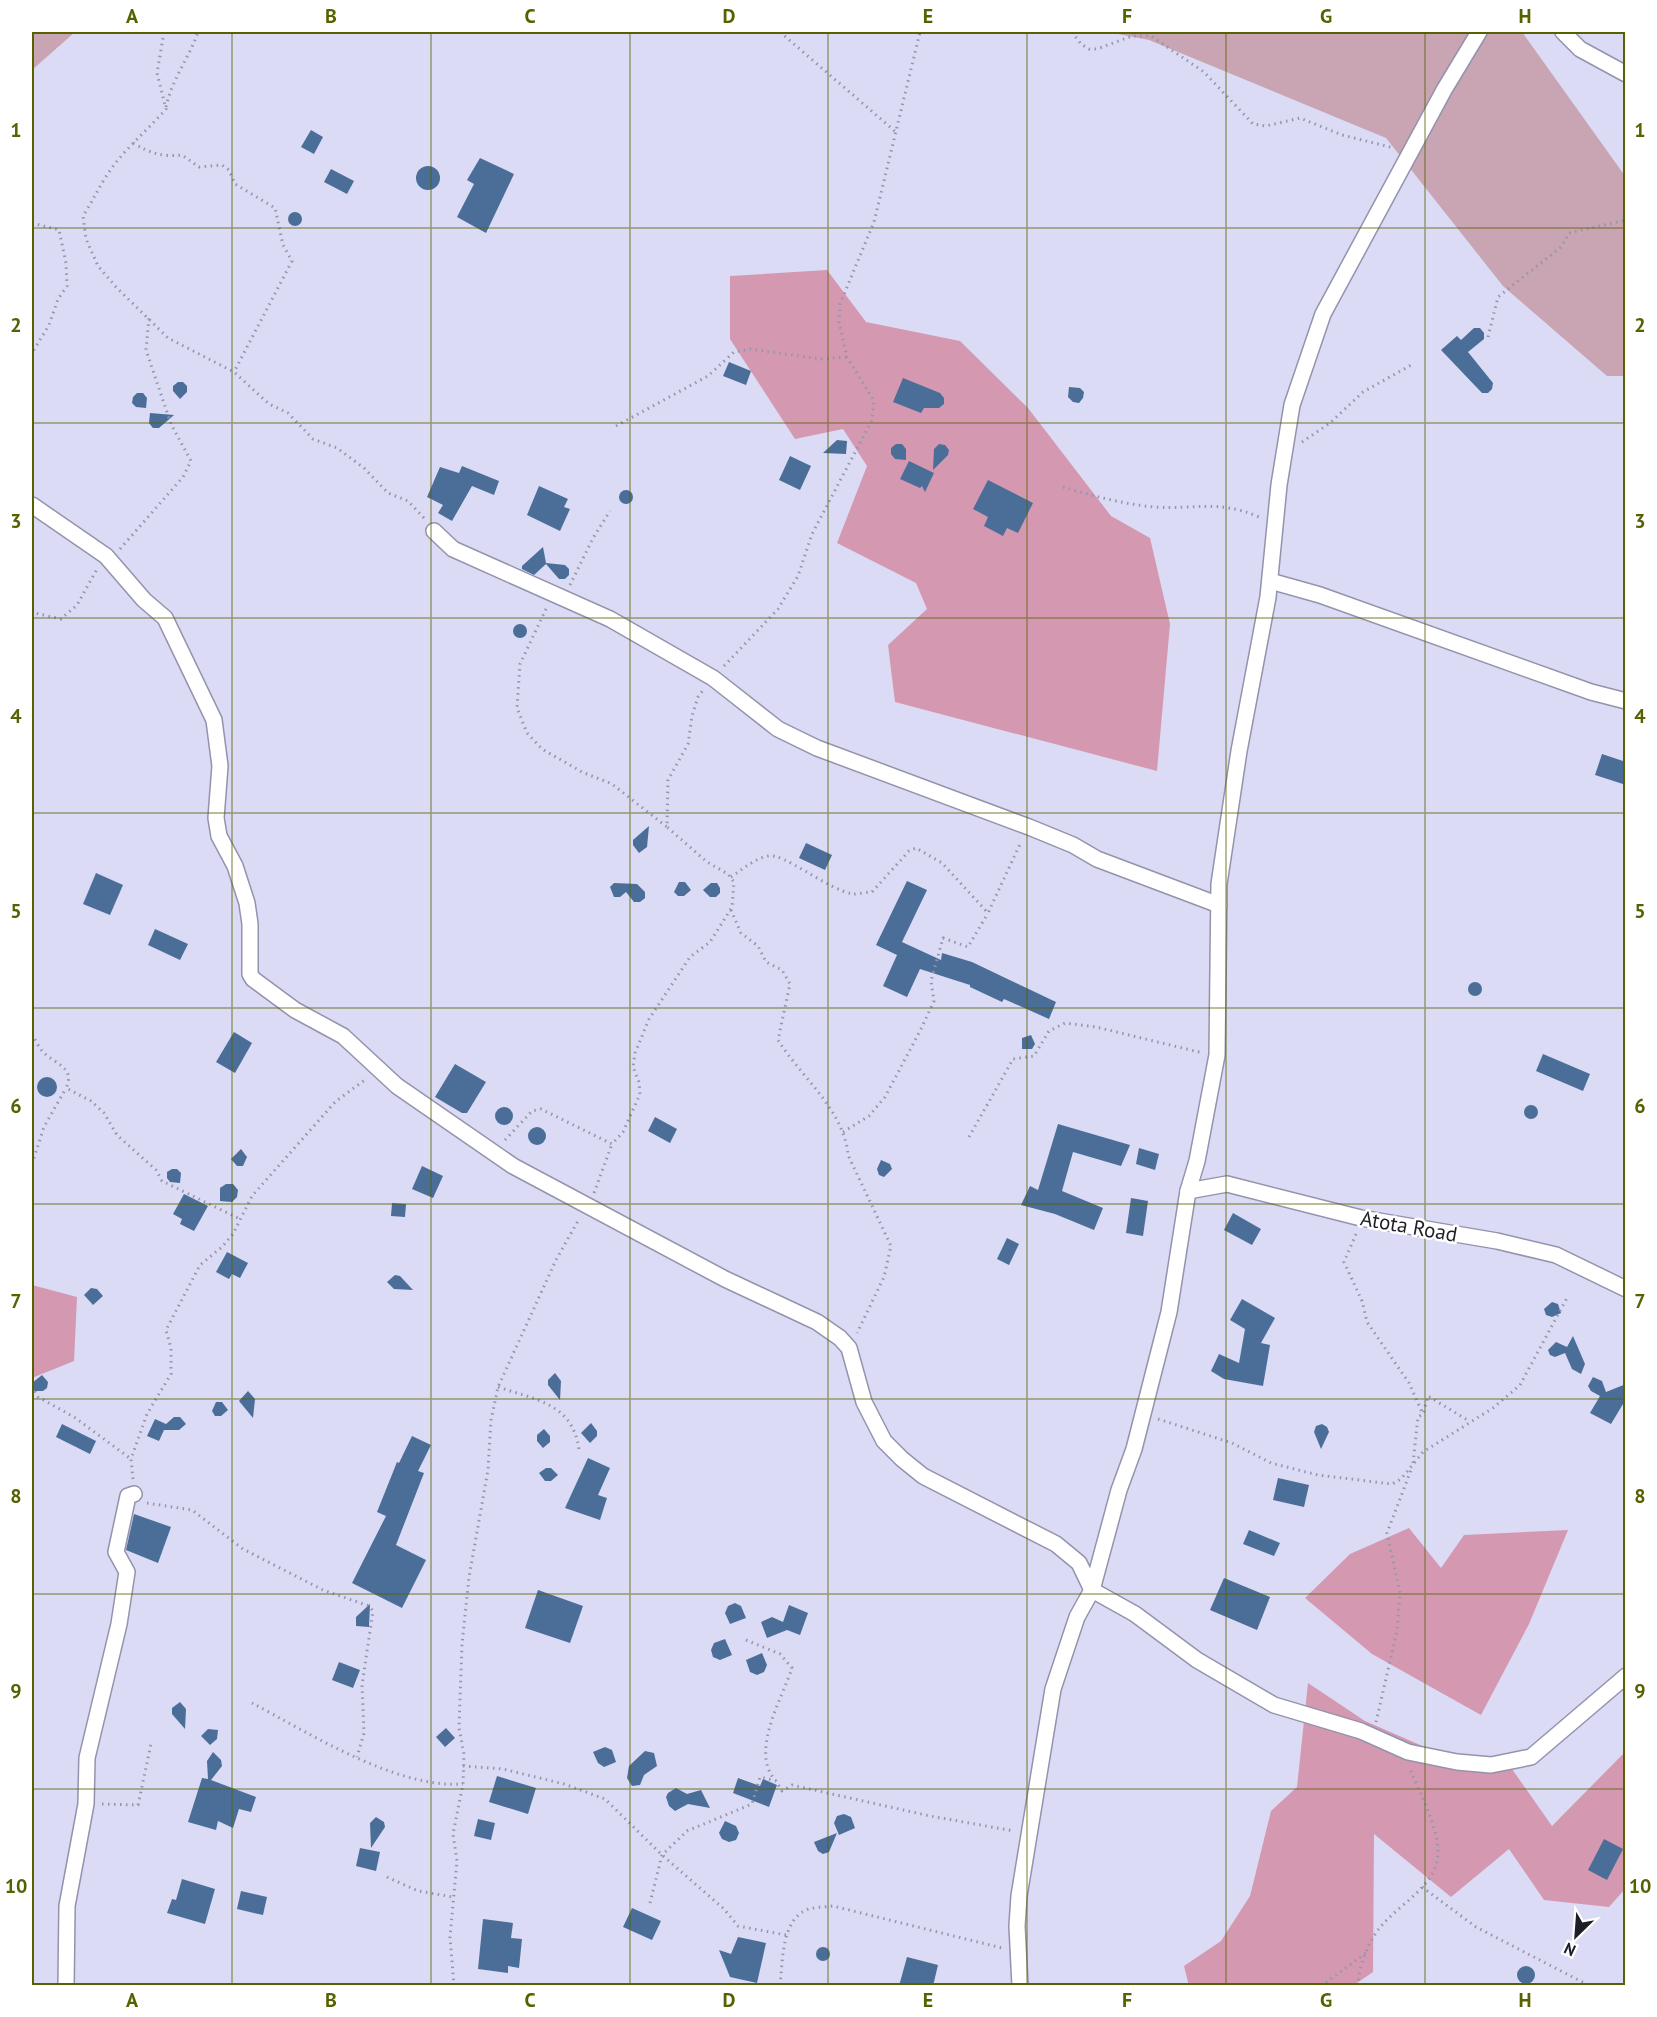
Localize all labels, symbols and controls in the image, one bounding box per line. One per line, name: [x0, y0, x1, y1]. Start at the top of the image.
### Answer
text: A: [126, 3, 139, 29]
text: B: [325, 3, 337, 29]
text: C: [524, 3, 536, 29]
text: D: [723, 3, 736, 29]
text: E: [923, 3, 933, 29]
text: F: [1122, 3, 1132, 29]
text: G: [1320, 3, 1332, 29]
text: H: [1518, 3, 1532, 29]
text: 1: [10, 117, 22, 143]
text: 1: [1634, 117, 1646, 143]
text: 2: [10, 312, 22, 338]
text: 2: [1634, 312, 1646, 338]
text: 3: [10, 508, 22, 534]
text: 3: [1634, 508, 1646, 534]
text: 4: [10, 703, 22, 729]
text: 4: [1634, 703, 1646, 729]
text: 5: [10, 898, 22, 924]
text: 5: [1634, 898, 1646, 924]
text: 6: [10, 1093, 22, 1119]
text: 6: [1634, 1093, 1646, 1119]
street label: Atota Road: [1359, 1204, 1459, 1248]
text: 7: [10, 1288, 22, 1314]
text: 7: [1634, 1288, 1646, 1314]
text: 8: [10, 1483, 22, 1509]
text: 8: [1634, 1483, 1646, 1509]
text: 9: [10, 1678, 22, 1704]
text: 9: [1634, 1678, 1646, 1704]
text: 10: [5, 1873, 27, 1899]
text: 10: [1629, 1873, 1651, 1899]
north arrow: [1546, 1906, 1606, 1966]
text: N: [1561, 1938, 1579, 1961]
text: A: [126, 1987, 139, 2013]
text: B: [325, 1987, 337, 2013]
text: C: [524, 1987, 536, 2013]
text: D: [723, 1987, 736, 2013]
text: E: [923, 1987, 933, 2013]
text: F: [1122, 1987, 1132, 2013]
text: G: [1320, 1987, 1332, 2013]
text: H: [1518, 1987, 1532, 2013]

